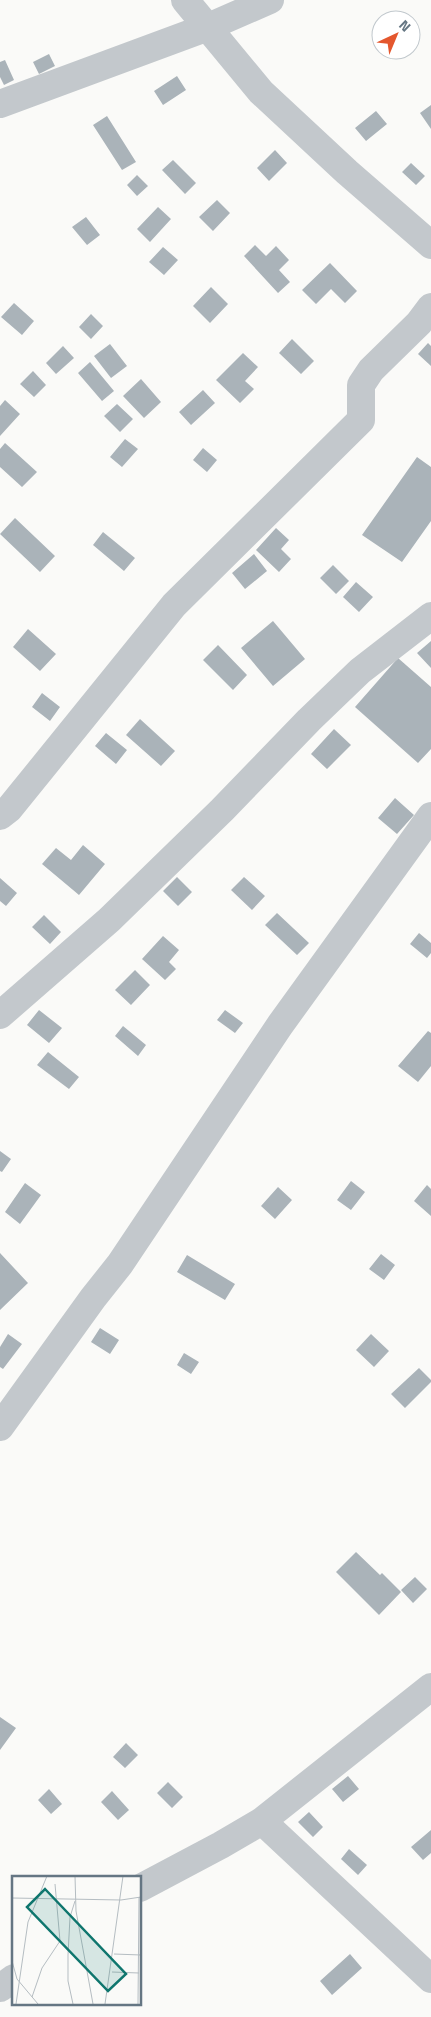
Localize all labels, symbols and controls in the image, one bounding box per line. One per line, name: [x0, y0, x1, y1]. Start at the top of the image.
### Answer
north arrow: [371, 10, 421, 60]
text: N: [395, 14, 416, 36]
inset map: [12, 1876, 141, 2004]

